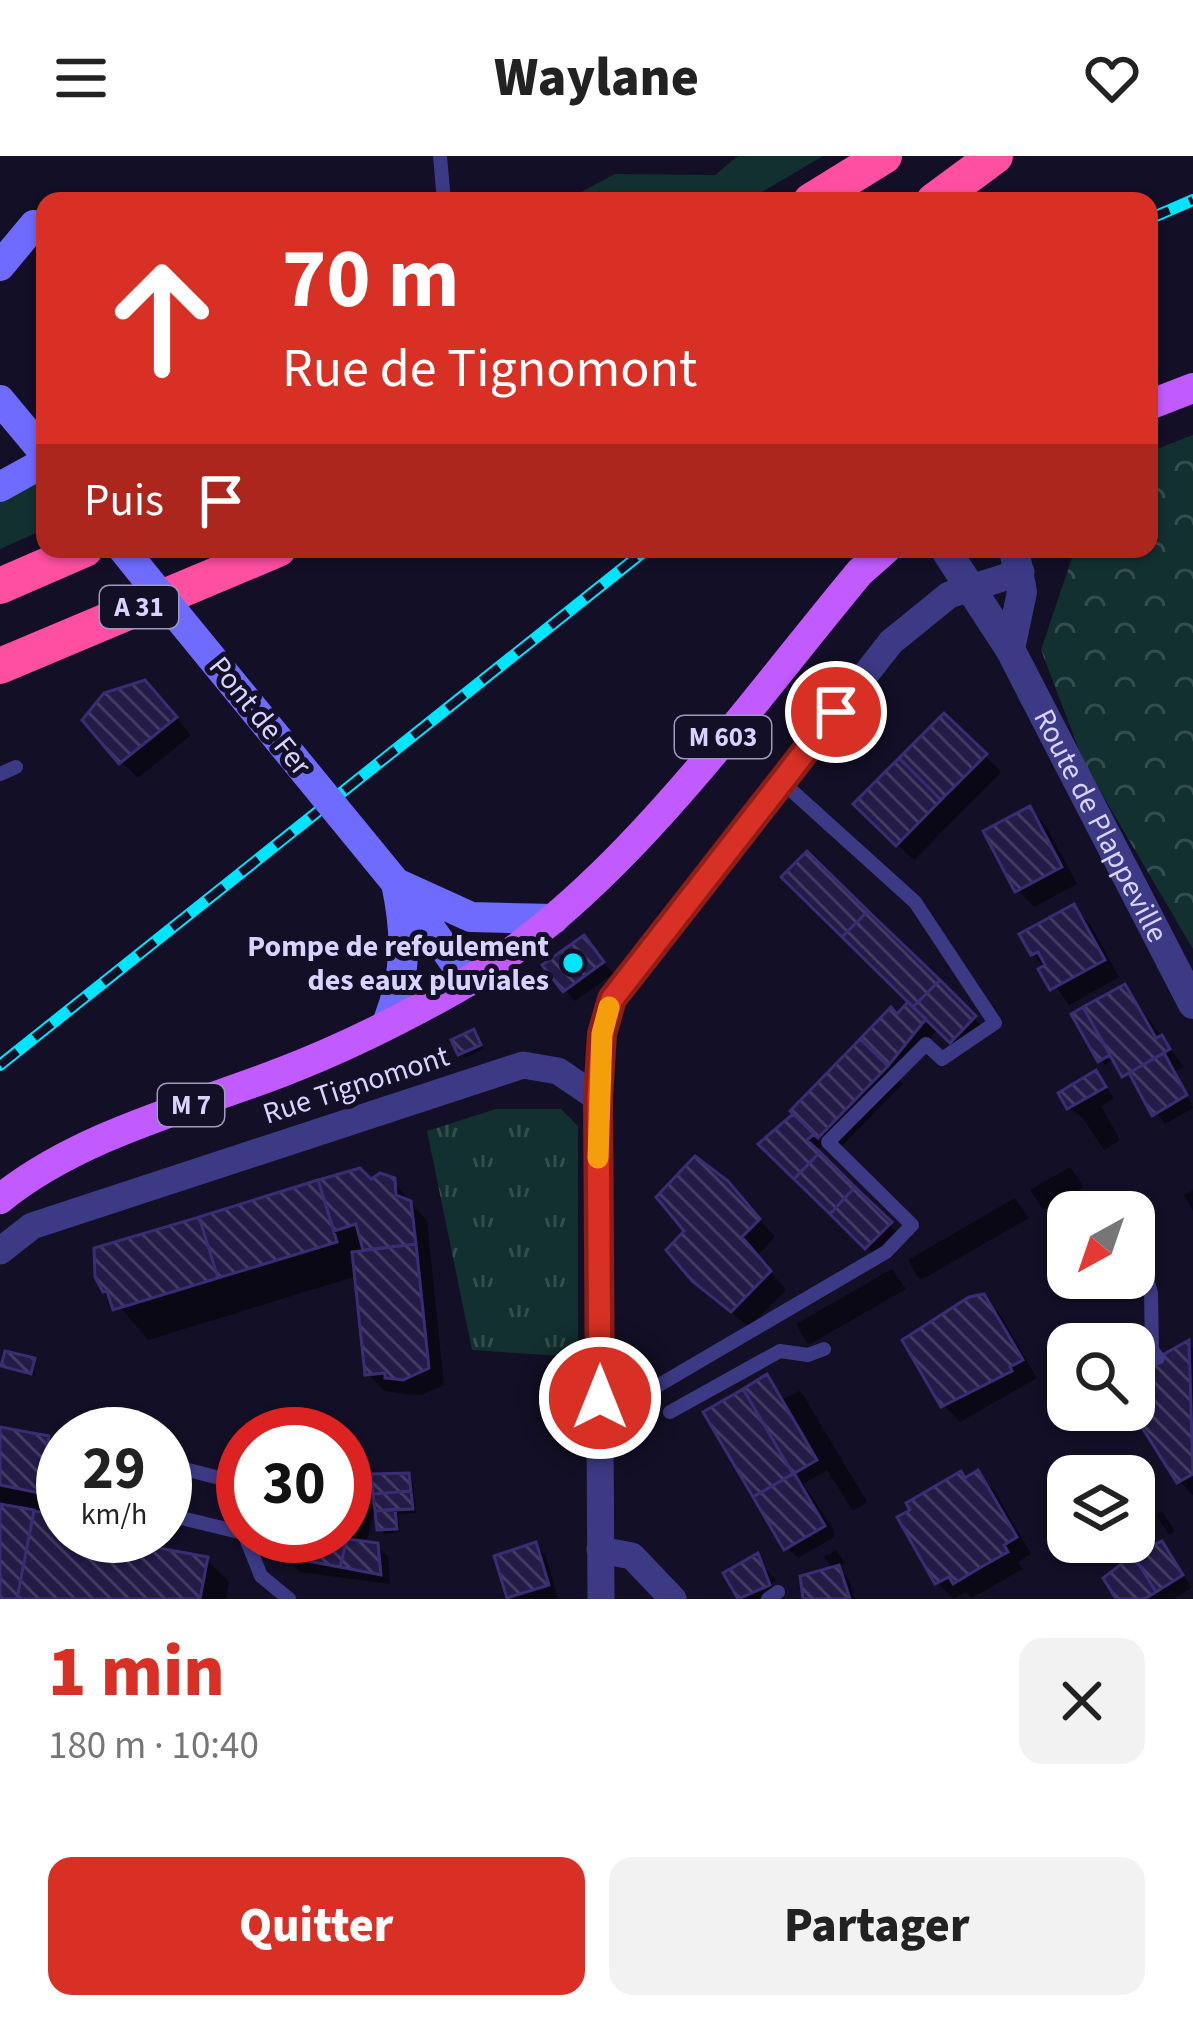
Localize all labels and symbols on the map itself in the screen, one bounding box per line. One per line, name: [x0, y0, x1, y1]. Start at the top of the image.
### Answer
road number: A 31: [100, 586, 178, 628]
street label: Pont de Fer: [199, 647, 322, 785]
pin: [785, 661, 887, 763]
street label: Route de Plappeville: [1023, 701, 1179, 950]
road number: M 603: [675, 716, 771, 758]
place label: Pompe de refoulement des eaux pluviales: [247, 925, 549, 1002]
marker: Pompe de refoulement des eaux pluviales: [560, 950, 586, 976]
street label: Rue Tignomont: [257, 1035, 455, 1135]
road number: M 7: [158, 1084, 224, 1126]
north arrow: [1047, 1191, 1155, 1299]
position arrow: [537, 1335, 663, 1461]
speed limit sign: 30: [216, 1407, 372, 1563]

